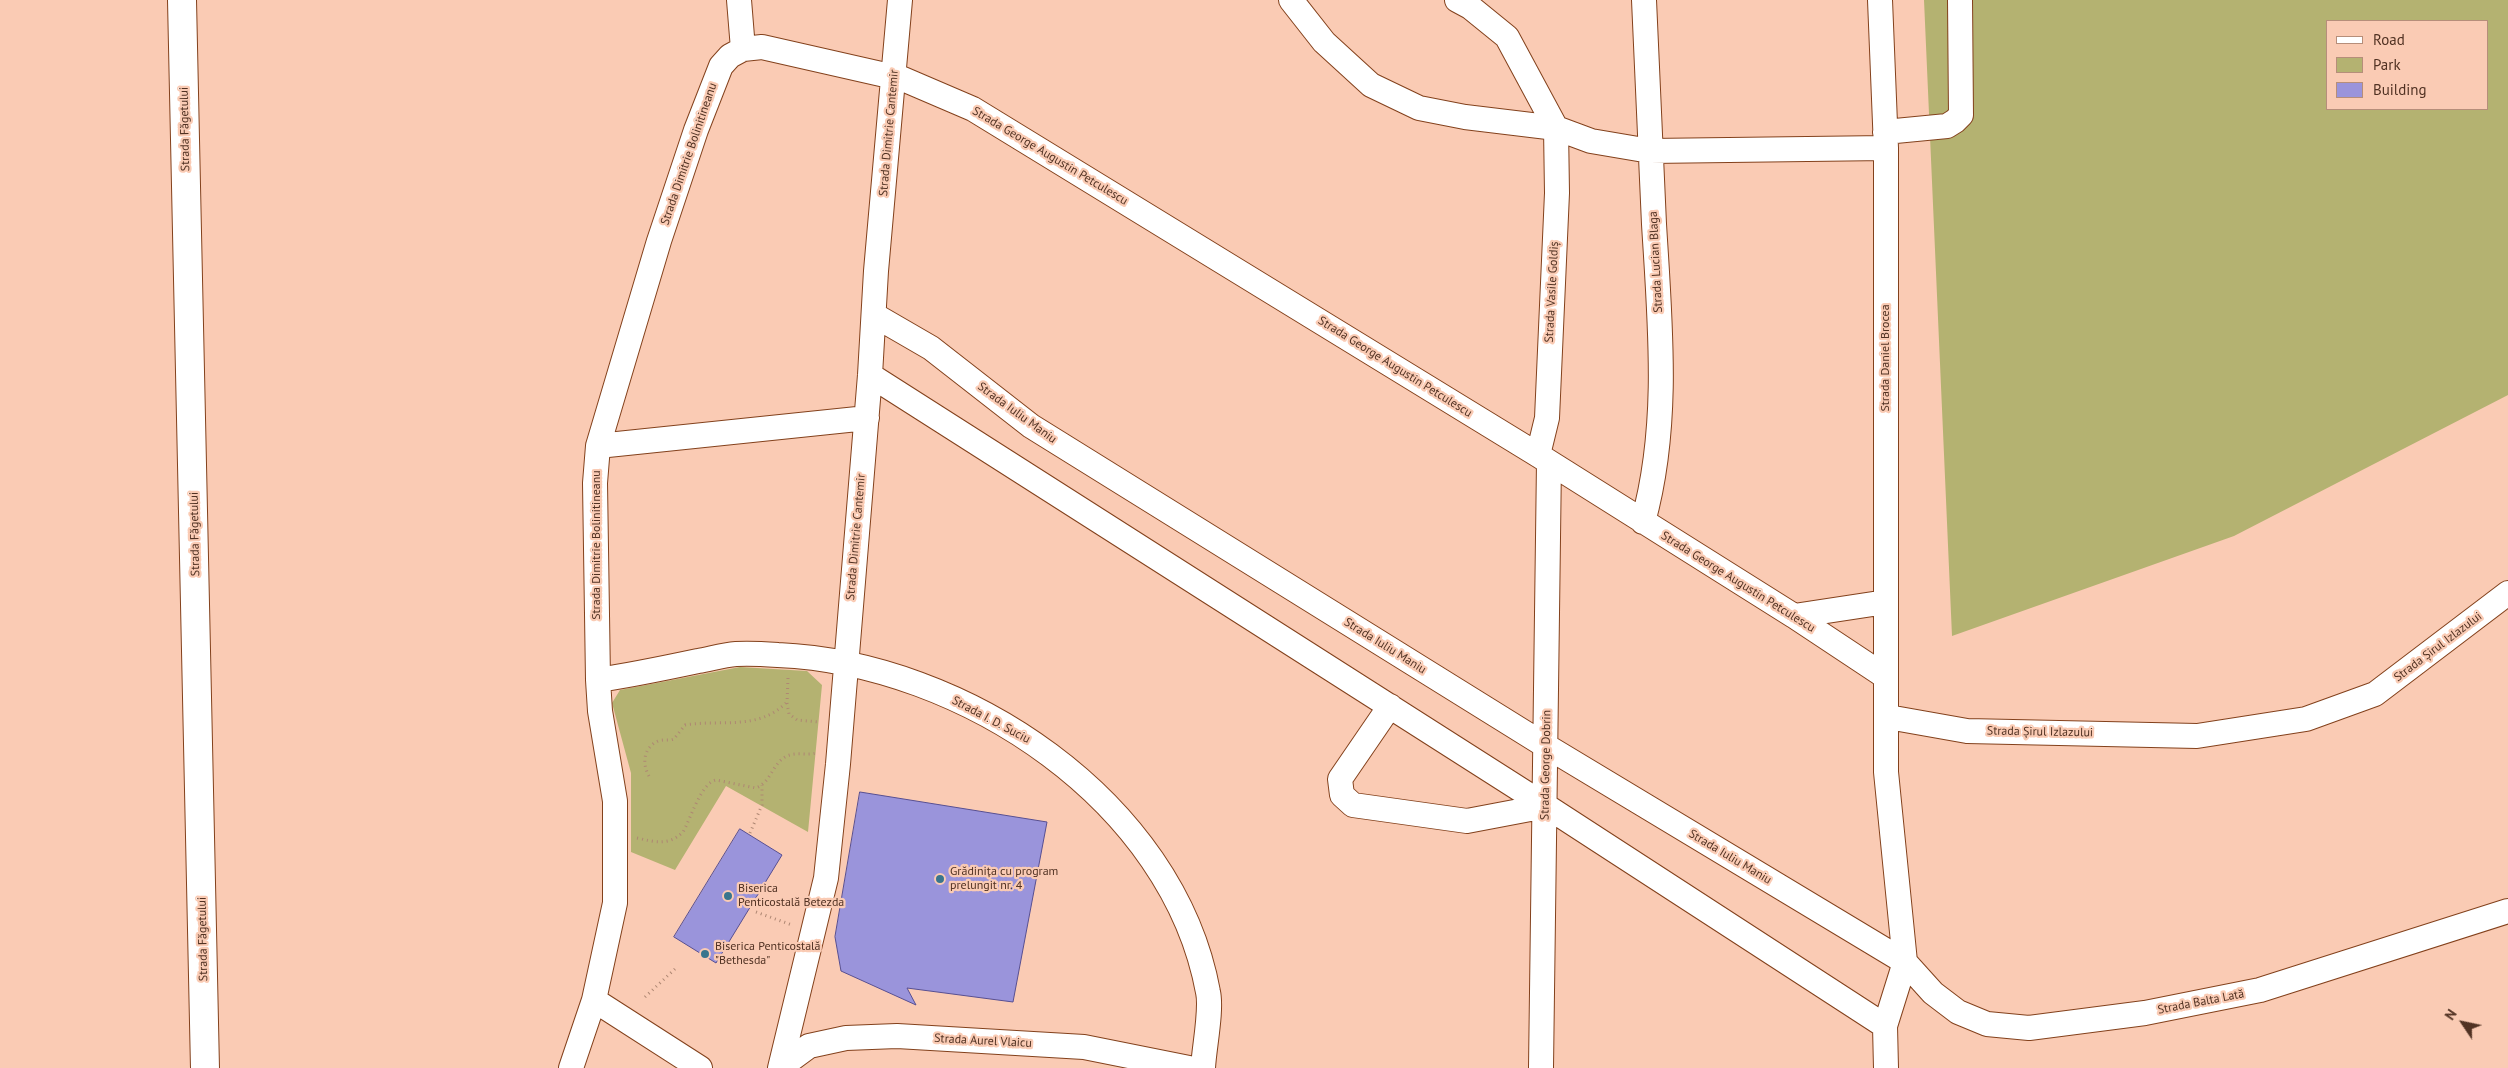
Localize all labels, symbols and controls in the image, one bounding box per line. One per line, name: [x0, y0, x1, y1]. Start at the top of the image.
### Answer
legend: [2326, 20, 2488, 110]
text: Road: [2373, 30, 2405, 49]
text: Park: [2373, 55, 2401, 74]
street label: Strada Dimitrie Cantemir: [876, 69, 902, 197]
text: Building: [2373, 80, 2427, 99]
street label: Strada Dimitrie Bolinitineanu: [658, 81, 720, 227]
street label: Strada Făgetului: [177, 87, 193, 171]
street label: Strada George Augustin Petculescu: [970, 104, 1130, 208]
street label: Strada Lucian Blaga: [1646, 211, 1666, 313]
street label: Strada Vasile Goldiș: [1542, 241, 1562, 343]
street label: Strada Daniel Brocea: [1879, 304, 1893, 412]
street label: Strada George Augustin Petculescu: [1315, 314, 1475, 420]
street label: Strada Iuliu Maniu: [975, 380, 1059, 446]
street label: Strada Dimitrie Bolinitineanu: [590, 470, 604, 620]
street label: Strada Dimitrie Cantemir: [843, 473, 869, 601]
street label: Strada Făgetului: [187, 492, 203, 576]
street label: Strada George Augustin Petculescu: [1658, 529, 1818, 635]
street label: Strada Șirul Izlazului: [2391, 609, 2485, 685]
street label: Strada Iuliu Maniu: [1341, 615, 1429, 677]
street label: Strada I. D. Suciu: [949, 693, 1033, 747]
street label: Strada George Dobrin: [1538, 710, 1554, 820]
street label: Strada Șirul Izlazului: [1987, 724, 2093, 740]
street label: Strada Iuliu Maniu: [1686, 827, 1774, 887]
place label: Grădinița cu program prelungit nr. 4: [950, 865, 1058, 893]
marker: Grădinița cu program prelungit nr. 4: [934, 873, 946, 885]
place label: Biserica Penticostală Betezda: [738, 882, 844, 910]
marker: Biserica Penticostală Betezda: [722, 890, 734, 902]
street label: Strada Făgetului: [195, 897, 211, 981]
place label: Biserica Penticostală "Bethesda": [715, 940, 821, 968]
marker: Biserica Penticostală "Bethesda": [699, 948, 711, 960]
street label: Strada Balta Lată: [2157, 987, 2245, 1017]
north arrow: [2438, 998, 2488, 1048]
text: N: [2441, 1006, 2461, 1023]
street label: Strada Aurel Vlaicu: [934, 1031, 1032, 1051]

